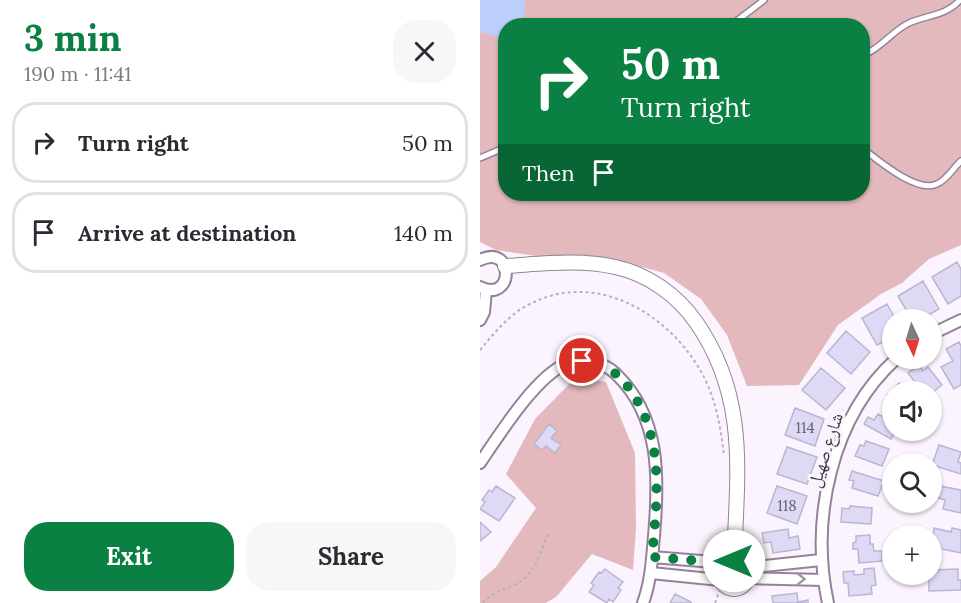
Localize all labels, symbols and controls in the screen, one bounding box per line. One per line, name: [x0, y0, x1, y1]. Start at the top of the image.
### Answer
text: 3 min: [24, 15, 122, 61]
button: close: [393, 20, 456, 83]
text: 50 m: [621, 37, 720, 91]
icon: right: [522, 42, 600, 120]
text: 190 m · 11:41: [24, 61, 132, 86]
text: Turn right: [621, 90, 750, 124]
icon: right: [27, 126, 60, 159]
text: Turn right: [78, 129, 189, 157]
text: 50 m: [402, 129, 453, 157]
icon: arrive: [587, 156, 620, 189]
text: Then: [522, 159, 575, 187]
icon: arrive: [27, 216, 60, 249]
text: Arrive at destination: [78, 219, 296, 247]
text: 140 m: [394, 219, 453, 247]
north arrow: [882, 309, 942, 369]
map controls: [882, 309, 942, 585]
pin: [556, 335, 607, 386]
icon: arrive: [565, 344, 598, 377]
button: sound: [882, 381, 942, 441]
street label: شارع صهيل: [802, 410, 848, 490]
house number: 114: [795, 418, 815, 437]
button: search: [882, 453, 942, 513]
house number: 118: [777, 496, 797, 515]
button: Exit: [24, 522, 234, 591]
button: Share: [246, 522, 456, 591]
button: +: [882, 525, 942, 585]
position arrow: [702, 529, 766, 593]
one-way arrow: [796, 573, 805, 585]

